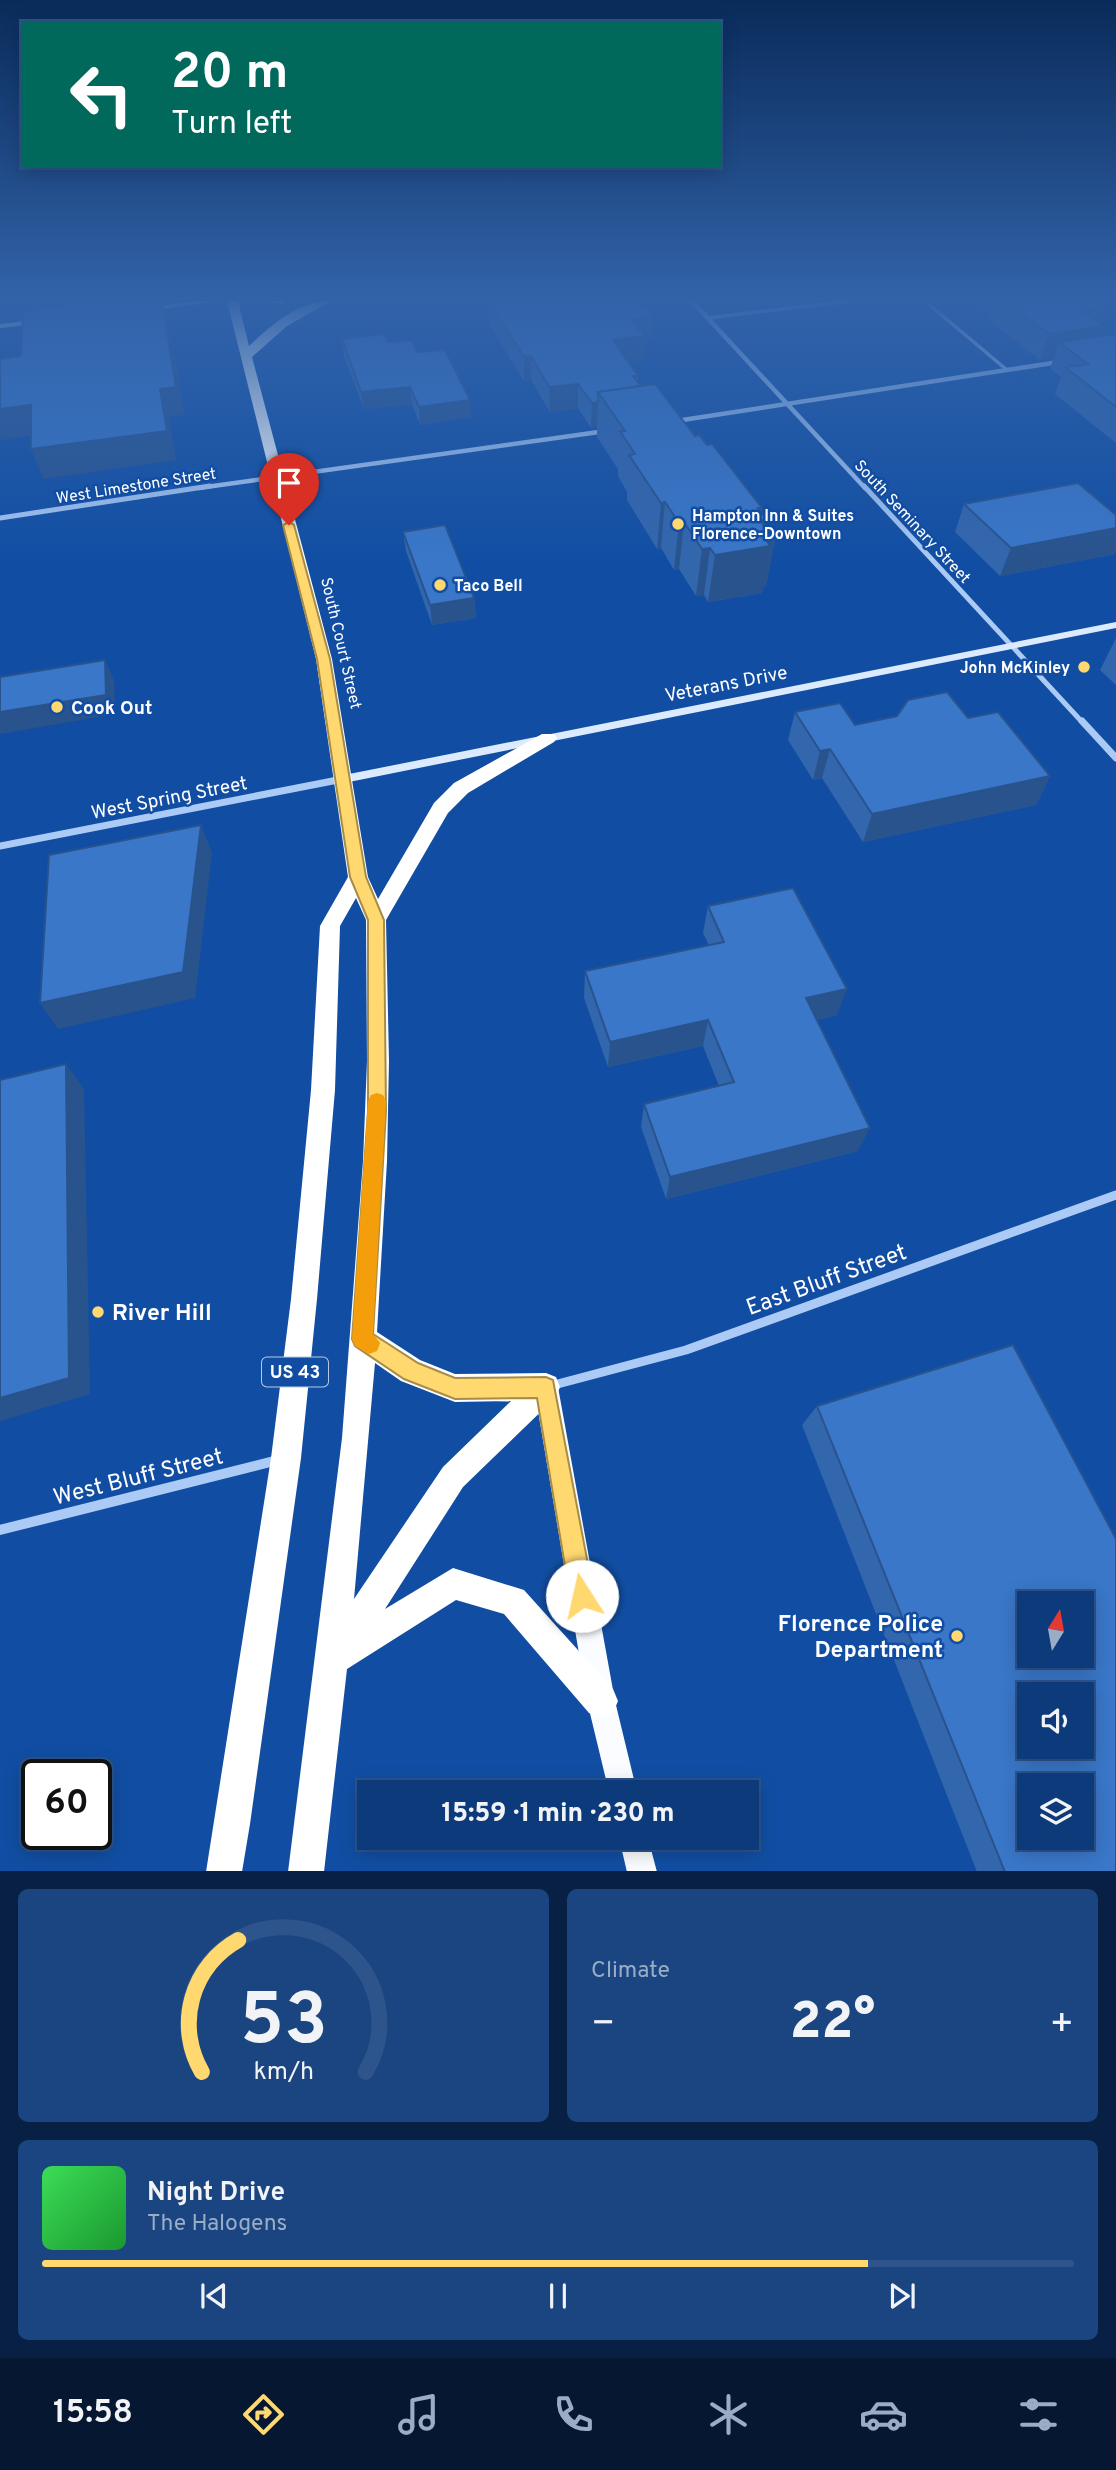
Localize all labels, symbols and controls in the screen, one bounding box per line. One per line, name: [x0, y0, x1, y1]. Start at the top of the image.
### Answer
text: 20 m: [171, 44, 288, 106]
icon: left: [56, 49, 147, 140]
text: Turn left: [171, 105, 292, 145]
pin: [259, 453, 319, 525]
street label: South Seminary Street: [849, 456, 974, 588]
street label: West Limestone Street: [55, 464, 218, 510]
icon: arrive: [270, 464, 308, 502]
place label: Hampton Inn & Suites Florence-Downtown: [692, 507, 854, 545]
marker: Hampton Inn & Suites Florence-Downtown: [670, 516, 686, 532]
street label: South Court Street: [315, 576, 365, 711]
marker: Taco Bell: [432, 577, 448, 593]
place label: Taco Bell: [454, 577, 523, 597]
place label: John McKinley: [960, 659, 1070, 679]
marker: John McKinley: [1076, 659, 1092, 675]
street label: Veterans Drive: [663, 661, 790, 709]
place label: Cook Out: [71, 697, 153, 721]
marker: Cook Out: [49, 699, 65, 715]
street label: West Spring Street: [89, 772, 250, 826]
street label: East Bluff Street: [743, 1239, 911, 1324]
place label: River Hill: [112, 1300, 212, 1329]
marker: River Hill: [90, 1304, 106, 1320]
road number: US 43: [262, 1358, 328, 1386]
street label: West Bluff Street: [51, 1443, 227, 1514]
position arrow: [545, 1559, 619, 1633]
north arrow: [1017, 1591, 1094, 1668]
map controls: [1017, 1591, 1094, 1850]
place label: Florence Police Department: [778, 1611, 943, 1666]
marker: Florence Police Department: [949, 1628, 965, 1644]
button: sound: [1017, 1682, 1094, 1759]
speed limit sign: 60: [21, 1759, 112, 1850]
button: layers: [1017, 1773, 1094, 1850]
text: 15:59 · 1 min · 230 m: [442, 1798, 674, 1831]
text: Climate: [591, 1957, 670, 1986]
text: 53: [239, 1978, 328, 2070]
text: 22°: [790, 1991, 875, 2057]
text: −: [591, 2001, 616, 2050]
text: +: [1049, 2001, 1074, 2050]
text: km/h: [253, 2056, 314, 2088]
text: Night Drive: [147, 2177, 285, 2210]
text: The Halogens: [147, 2210, 287, 2239]
icon: previous: [195, 2277, 233, 2315]
icon: pause: [539, 2277, 577, 2315]
icon: next: [883, 2277, 921, 2315]
icon: directions: [239, 2390, 288, 2439]
icon: music: [394, 2390, 443, 2439]
icon: phone: [549, 2390, 598, 2439]
icon: climate: [704, 2390, 753, 2439]
icon: car: [859, 2390, 908, 2439]
icon: filters: [1014, 2390, 1063, 2439]
text: 15:58: [53, 2394, 133, 2434]

